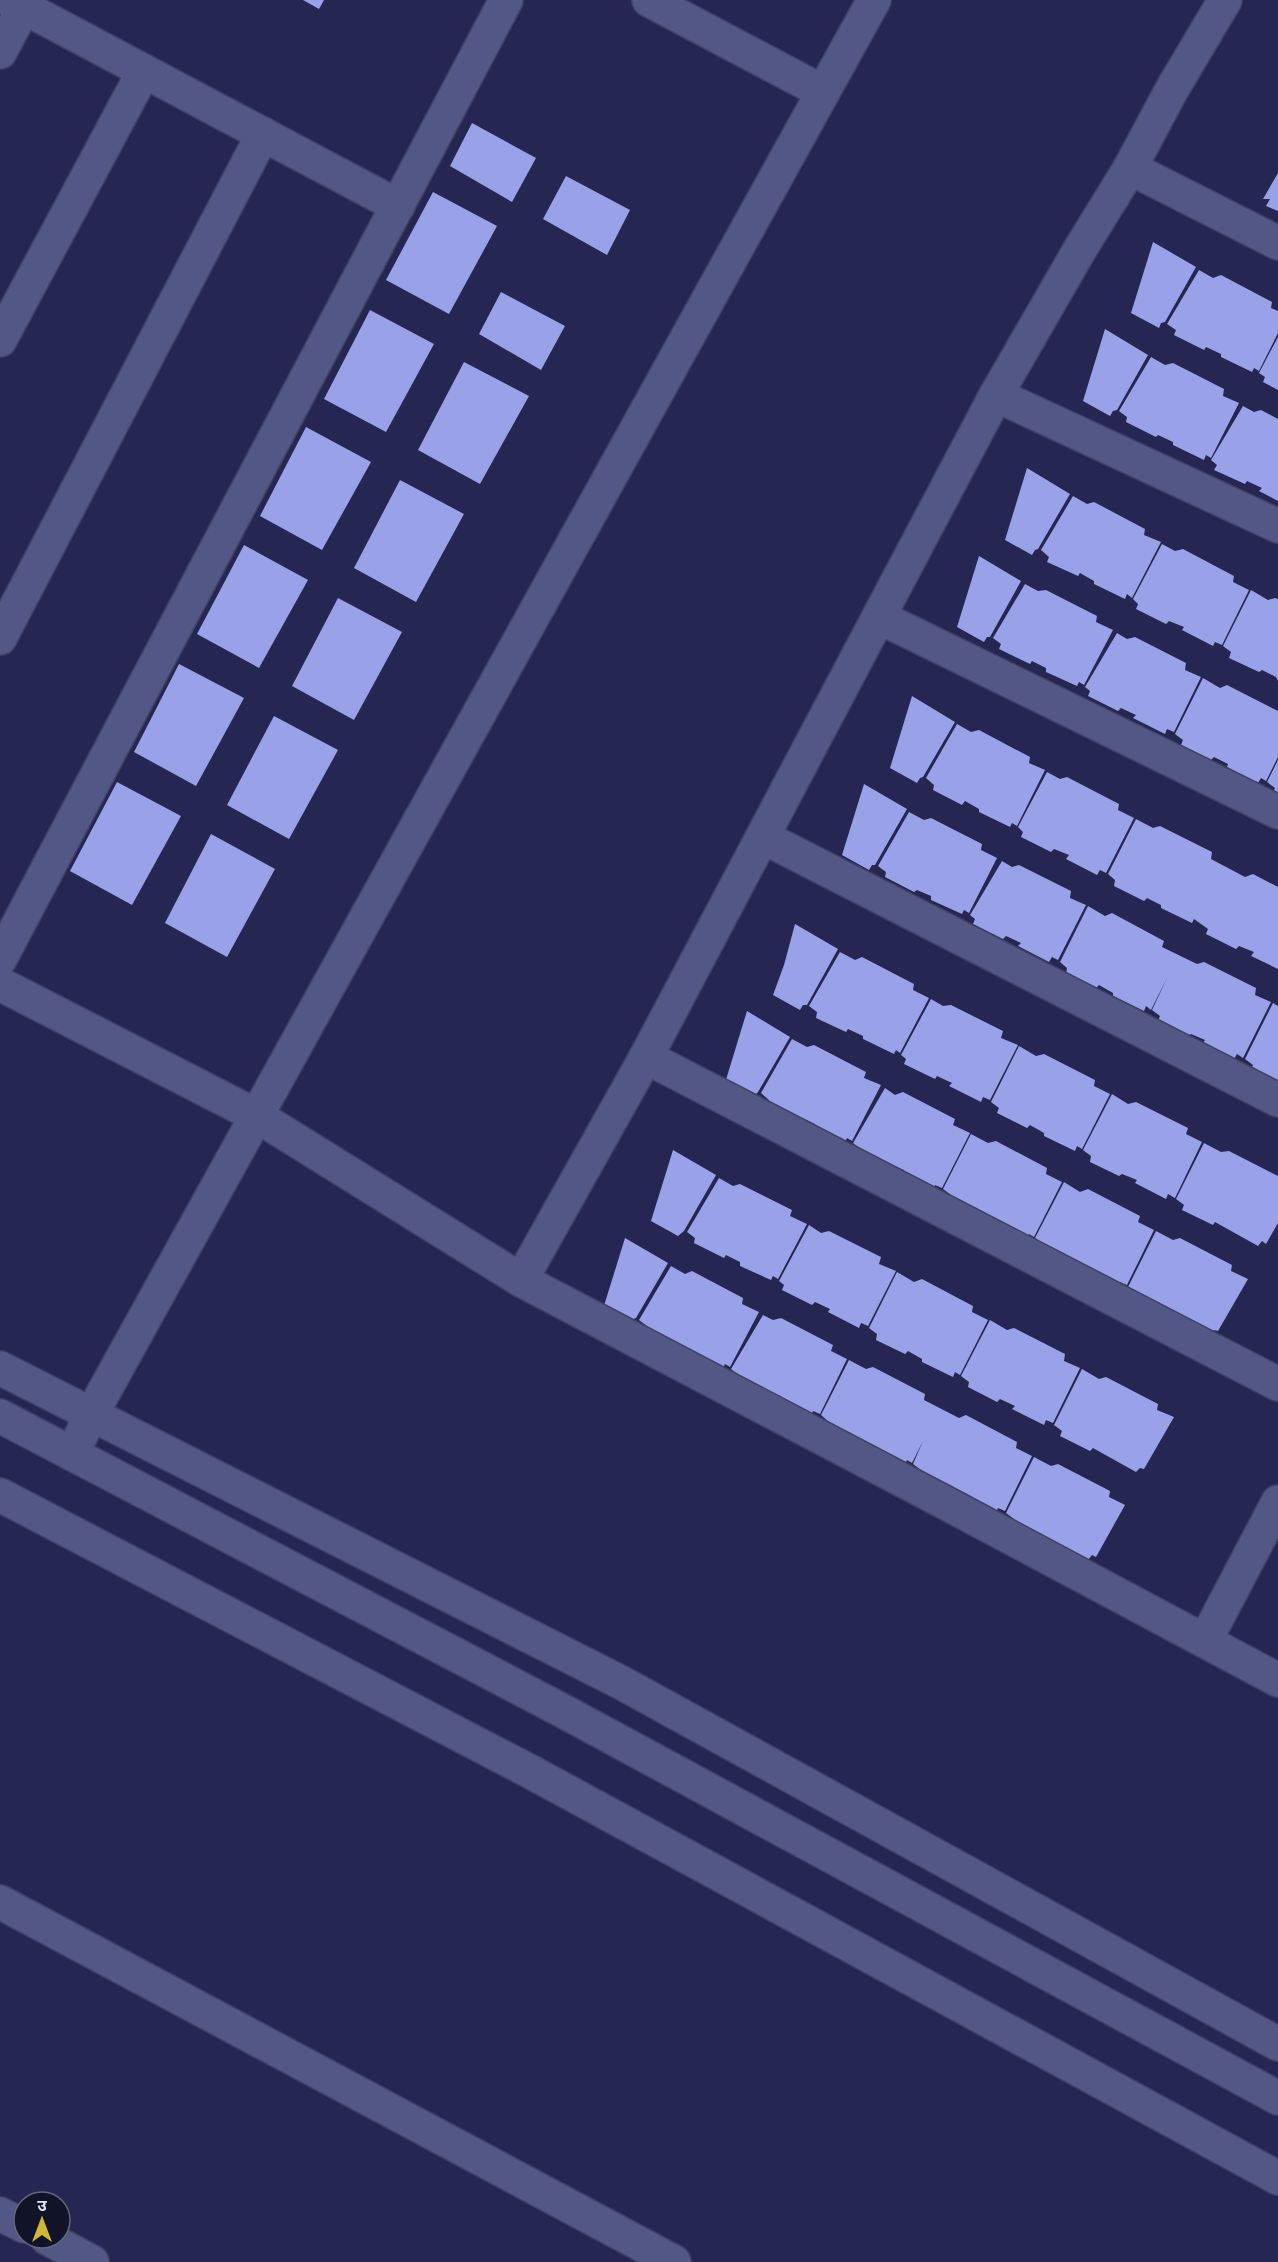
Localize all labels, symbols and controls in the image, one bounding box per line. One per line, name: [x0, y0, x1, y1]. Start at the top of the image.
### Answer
north arrow: [12, 2190, 72, 2250]
text: उ: [37, 2194, 47, 2216]

